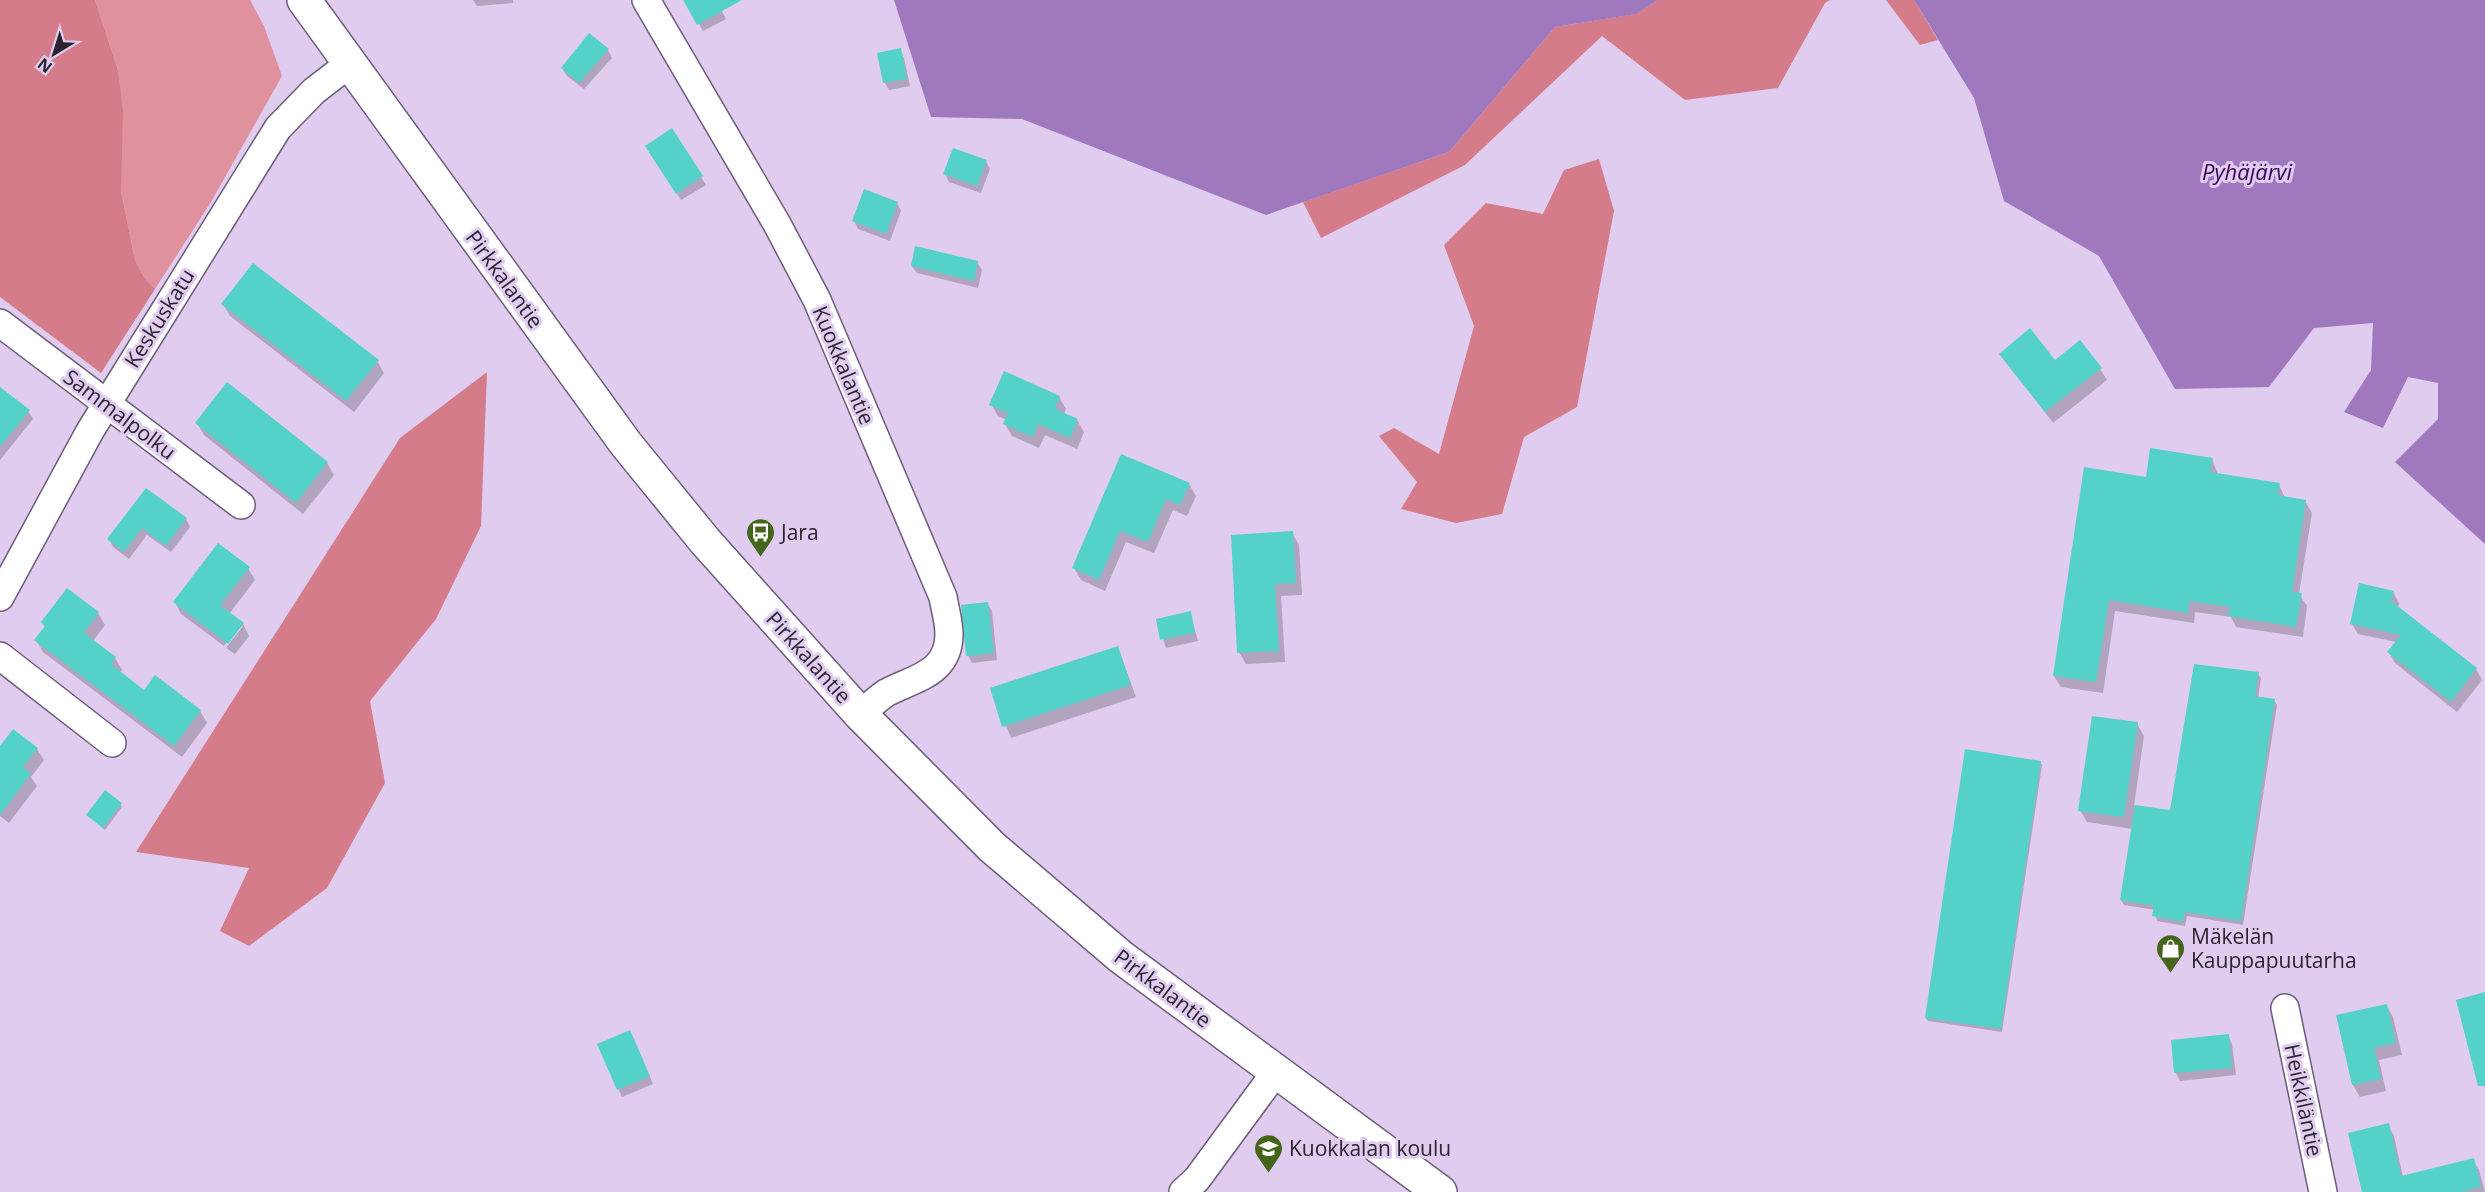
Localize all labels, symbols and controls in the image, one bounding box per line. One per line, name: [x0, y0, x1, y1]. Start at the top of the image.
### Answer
north arrow: [24, 24, 84, 84]
text: N: [33, 53, 57, 78]
water label: Pyhäjärvi: [2202, 156, 2292, 186]
street label: Pirkkalantie: [460, 224, 550, 334]
street label: Keskuskatu: [118, 263, 200, 373]
street label: Kuokkalantie: [806, 301, 882, 429]
street label: Sammalpolku: [58, 363, 182, 465]
bus stop icon: Jara: [744, 516, 776, 558]
place label: Jara: [779, 518, 819, 546]
street label: Pirkkalantie: [760, 605, 858, 709]
place label: Mäkelän Kauppapuutarha: [2191, 922, 2357, 974]
shop icon: Mäkelän Kauppapuutarha: [2154, 932, 2186, 974]
street label: Pirkkalantie: [1109, 942, 1217, 1034]
street label: Heikkiläntie: [2278, 1041, 2330, 1159]
school or university icon: Kuokkalan koulu: [1252, 1132, 1284, 1174]
place label: Kuokkalan koulu: [1289, 1134, 1451, 1162]

